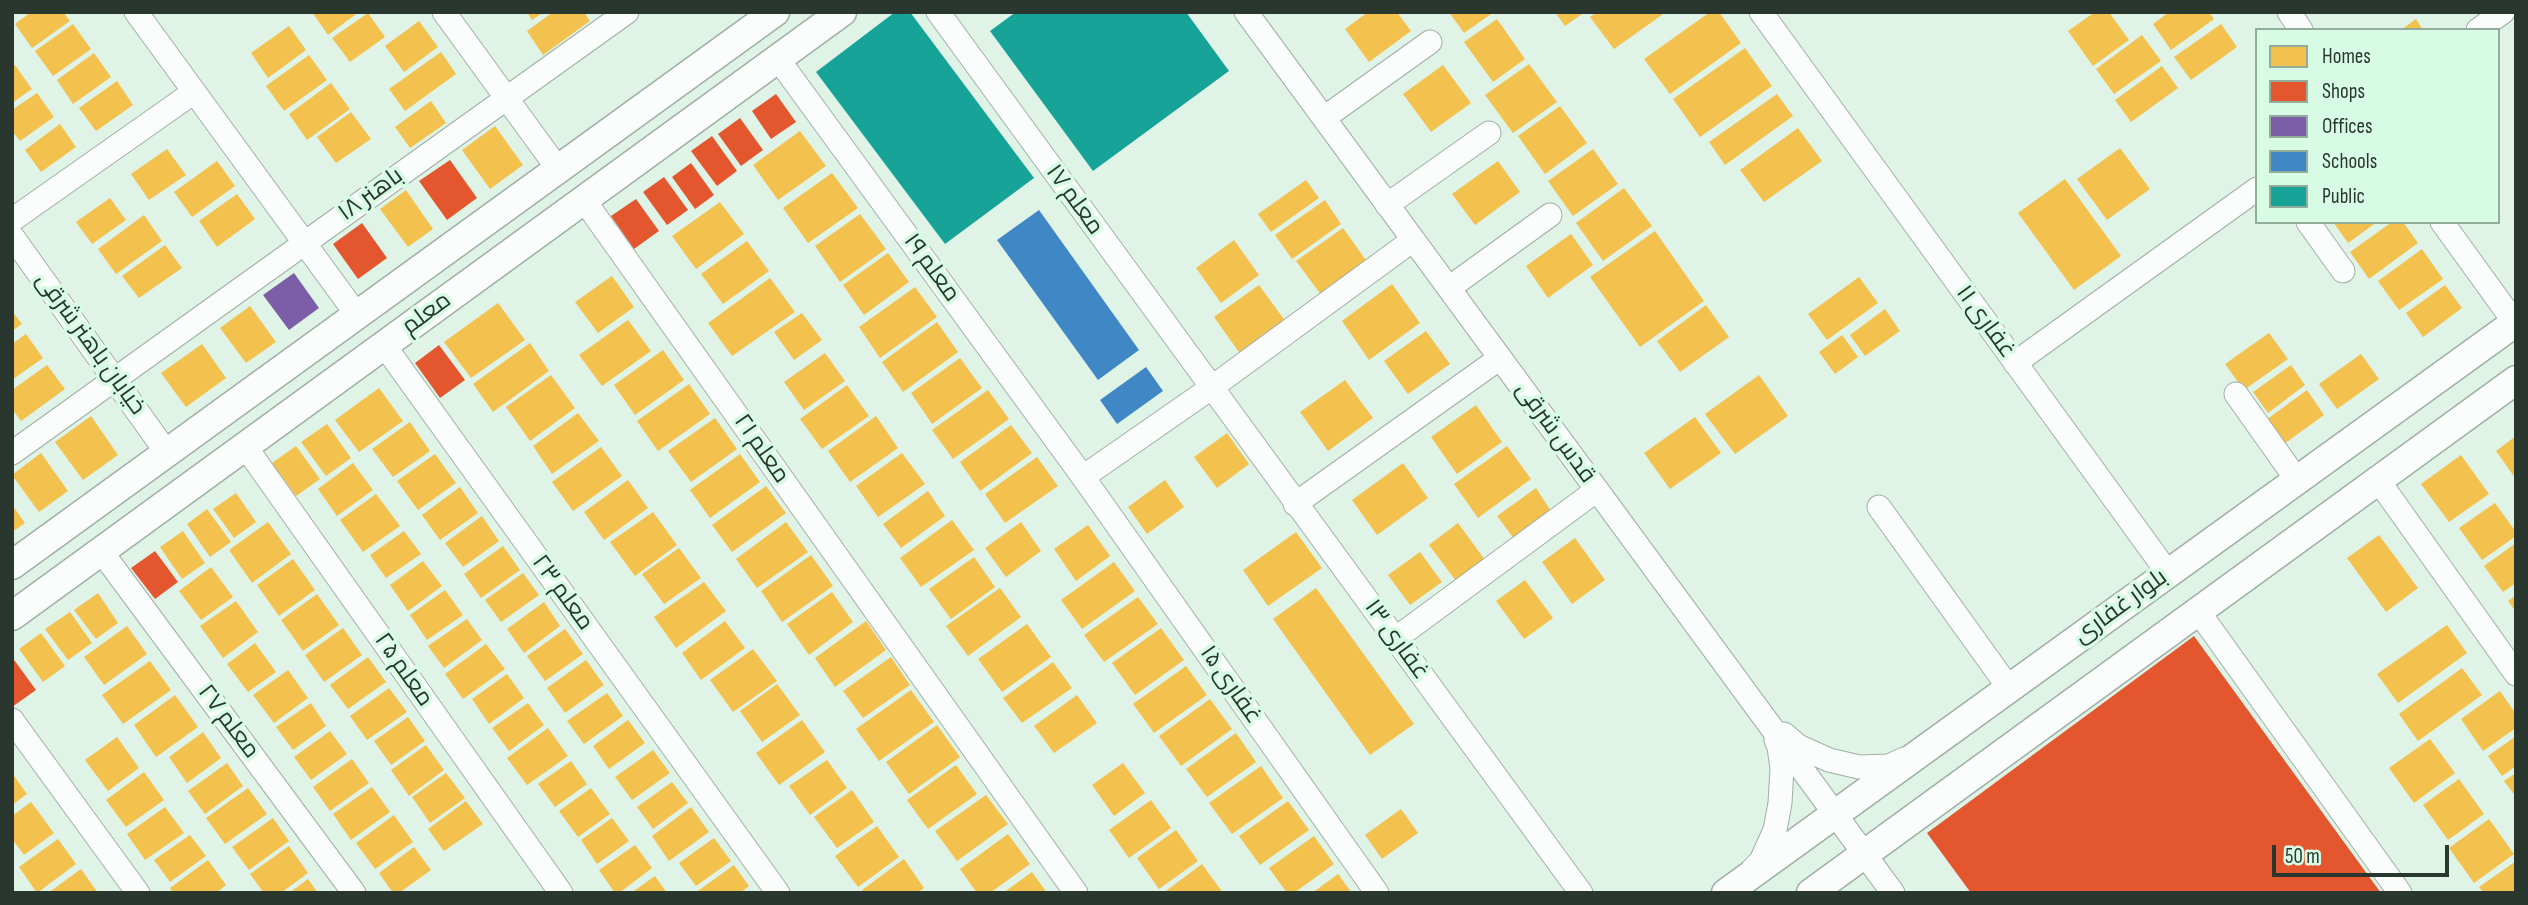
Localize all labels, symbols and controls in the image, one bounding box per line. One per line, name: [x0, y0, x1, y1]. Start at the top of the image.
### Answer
legend: [2255, 28, 2500, 224]
text: Homes: [2322, 44, 2371, 69]
text: Shops: [2322, 79, 2365, 104]
text: Offices: [2322, 114, 2373, 139]
text: Schools: [2322, 149, 2377, 174]
street label: معلم ۱۷: [1039, 159, 1109, 241]
street label: باهنر ۱۸: [333, 162, 409, 228]
text: Public: [2322, 184, 2365, 209]
street label: معلم ۱۹: [897, 228, 965, 308]
street label: خیابان باهنر شرقی: [29, 267, 151, 421]
street label: غفاری ۱۱: [1949, 280, 2021, 364]
street label: معلم: [397, 287, 457, 341]
street label: قدس شرقی: [1509, 377, 1601, 489]
street label: معلم ۲۱: [727, 409, 795, 489]
street label: معلم ۲۳: [525, 550, 599, 636]
street label: بلوار غفاری: [2069, 563, 2173, 651]
street label: غفاری ۱۳: [1357, 594, 1435, 686]
street label: معلم ۲۵: [367, 628, 439, 712]
street label: غفاری ۱۵: [1193, 640, 1267, 730]
street label: معلم ۲۷: [191, 679, 265, 765]
scale bar: [2276, 832, 2453, 876]
text: 50 m: [2285, 844, 2320, 869]

